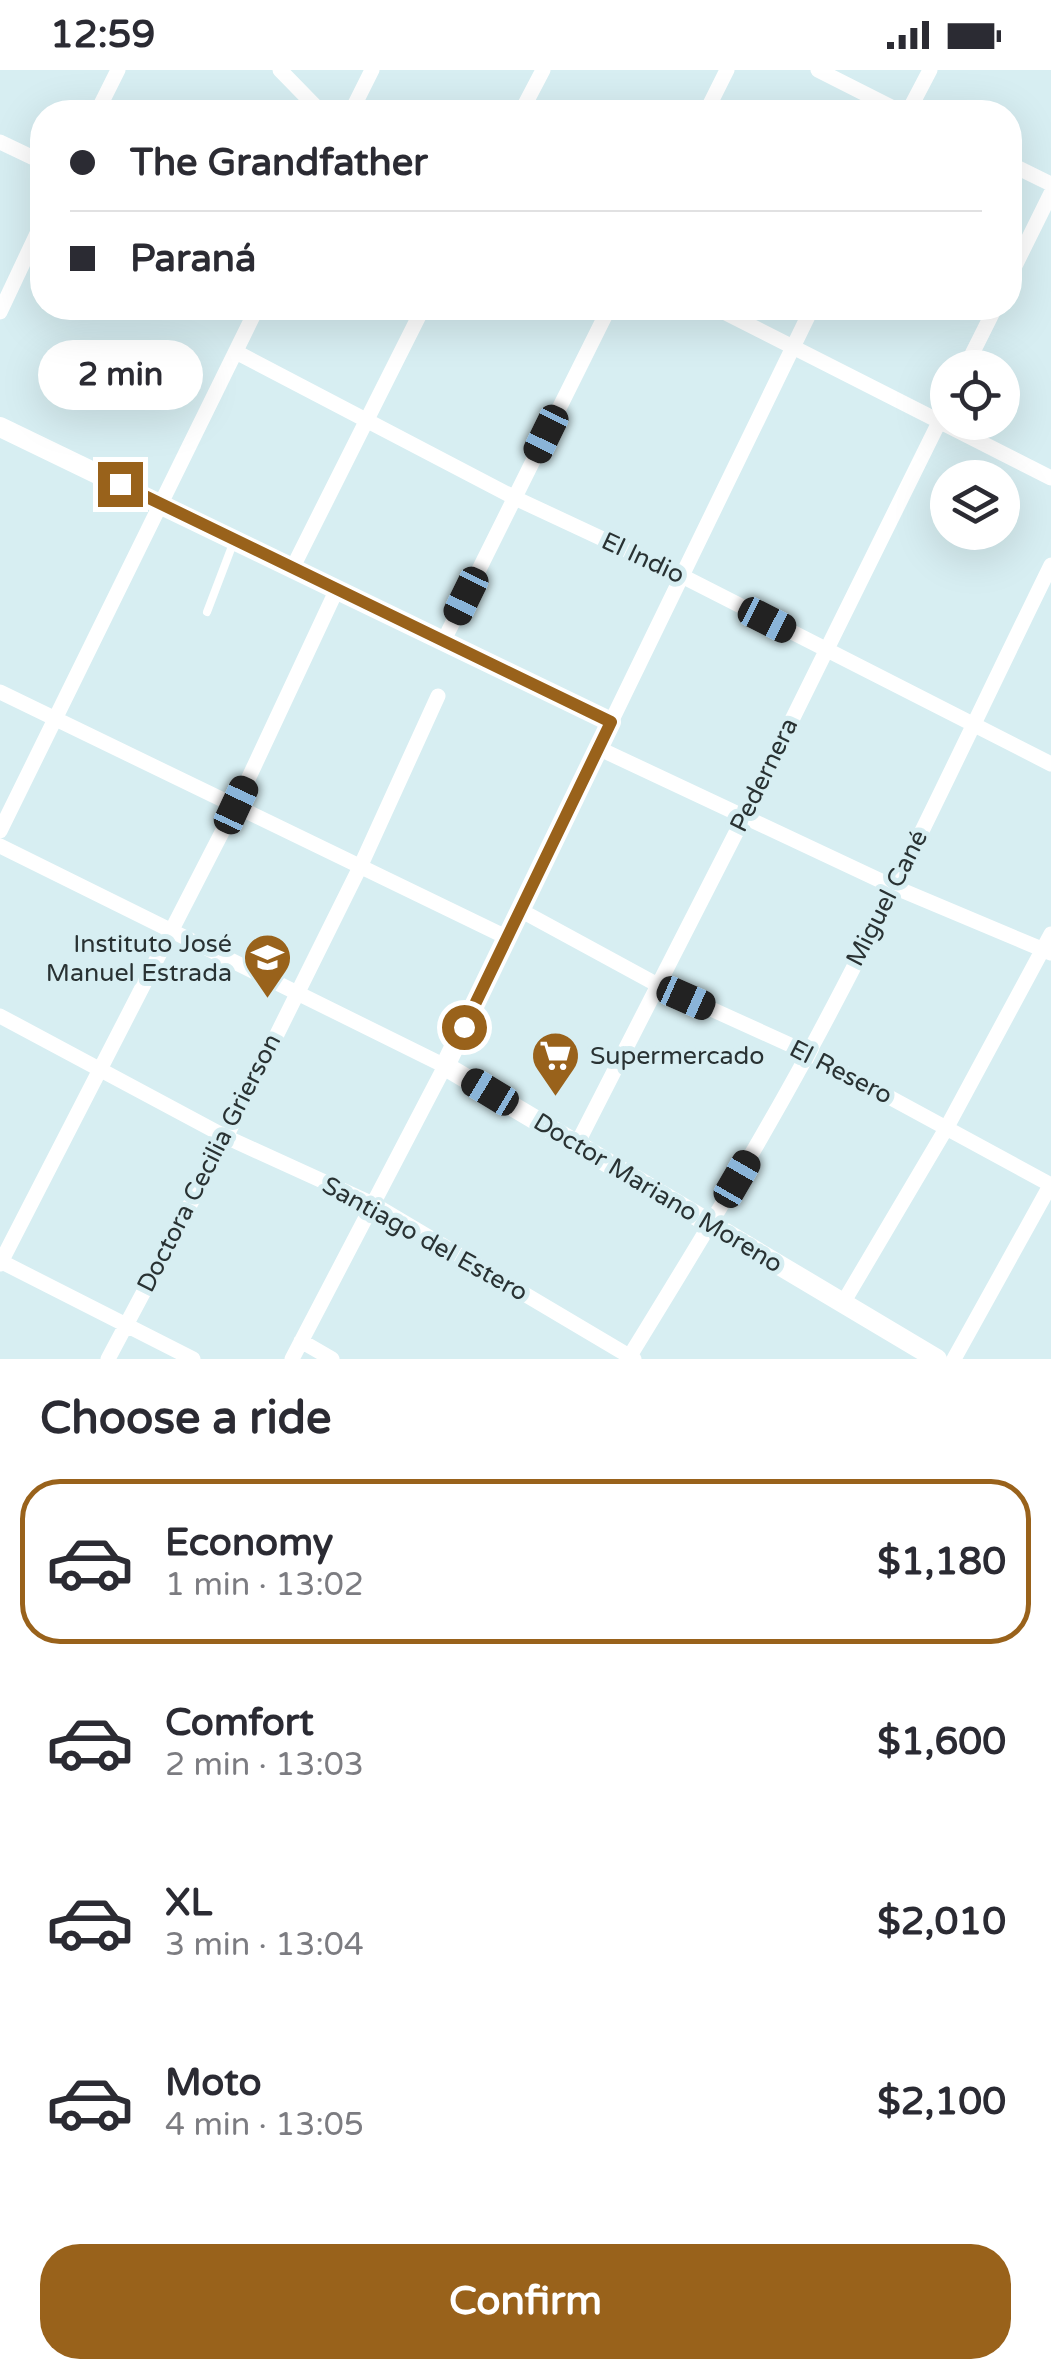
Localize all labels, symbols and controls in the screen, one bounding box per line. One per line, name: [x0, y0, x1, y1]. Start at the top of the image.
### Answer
text: 12:59: [50, 12, 155, 58]
text: The Grandfather: [130, 140, 428, 186]
text: Paraná: [130, 236, 256, 282]
callout: 2 min: [38, 339, 202, 409]
map controls: [930, 350, 1020, 550]
button: locate: [930, 350, 1020, 440]
text: 2 min: [78, 356, 163, 394]
car: [519, 400, 573, 468]
button: layers: [930, 460, 1020, 550]
route end: [98, 462, 143, 507]
street label: El Indio: [597, 526, 689, 590]
car: [439, 562, 493, 630]
car: [733, 593, 801, 647]
street label: Pedernera: [724, 713, 804, 837]
car: [210, 771, 262, 839]
street label: Miguel Cané: [840, 825, 934, 971]
place label: Instituto José Manuel Estrada: [46, 929, 232, 988]
school or university icon: Instituto José Manuel Estrada: [241, 932, 293, 1000]
car: [652, 972, 720, 1024]
route start: [442, 1005, 487, 1050]
street label: Doctora Cecilia Grierson: [131, 1029, 287, 1297]
supermarket icon: Supermercado: [529, 1030, 581, 1098]
street label: El Resero: [785, 1033, 897, 1111]
place label: Supermercado: [590, 1041, 765, 1071]
car: [457, 1064, 523, 1120]
street label: Doctor Mariano Moreno: [528, 1107, 788, 1279]
car: [709, 1146, 765, 1212]
street label: Santiago del Estero: [317, 1170, 533, 1308]
text: Choose a ride: [40, 1392, 331, 1446]
icon: car: [45, 1517, 135, 1607]
text: Economy: [165, 1520, 333, 1566]
text: $1,180: [877, 1539, 1006, 1585]
text: 1 min · 13:02: [165, 1566, 364, 1604]
icon: car: [45, 1697, 135, 1787]
text: Comfort: [165, 1700, 314, 1746]
text: $1,600: [877, 1719, 1006, 1765]
text: 2 min · 13:03: [165, 1746, 364, 1784]
icon: car: [45, 1877, 135, 1967]
text: XL: [165, 1880, 212, 1926]
text: $2,010: [877, 1899, 1006, 1945]
text: 3 min · 13:04: [165, 1926, 364, 1964]
icon: car: [45, 2057, 135, 2147]
text: Moto: [165, 2060, 261, 2106]
text: $2,100: [877, 2079, 1006, 2125]
text: 4 min · 13:05: [165, 2106, 364, 2144]
button: Confirm: [40, 2244, 1011, 2359]

